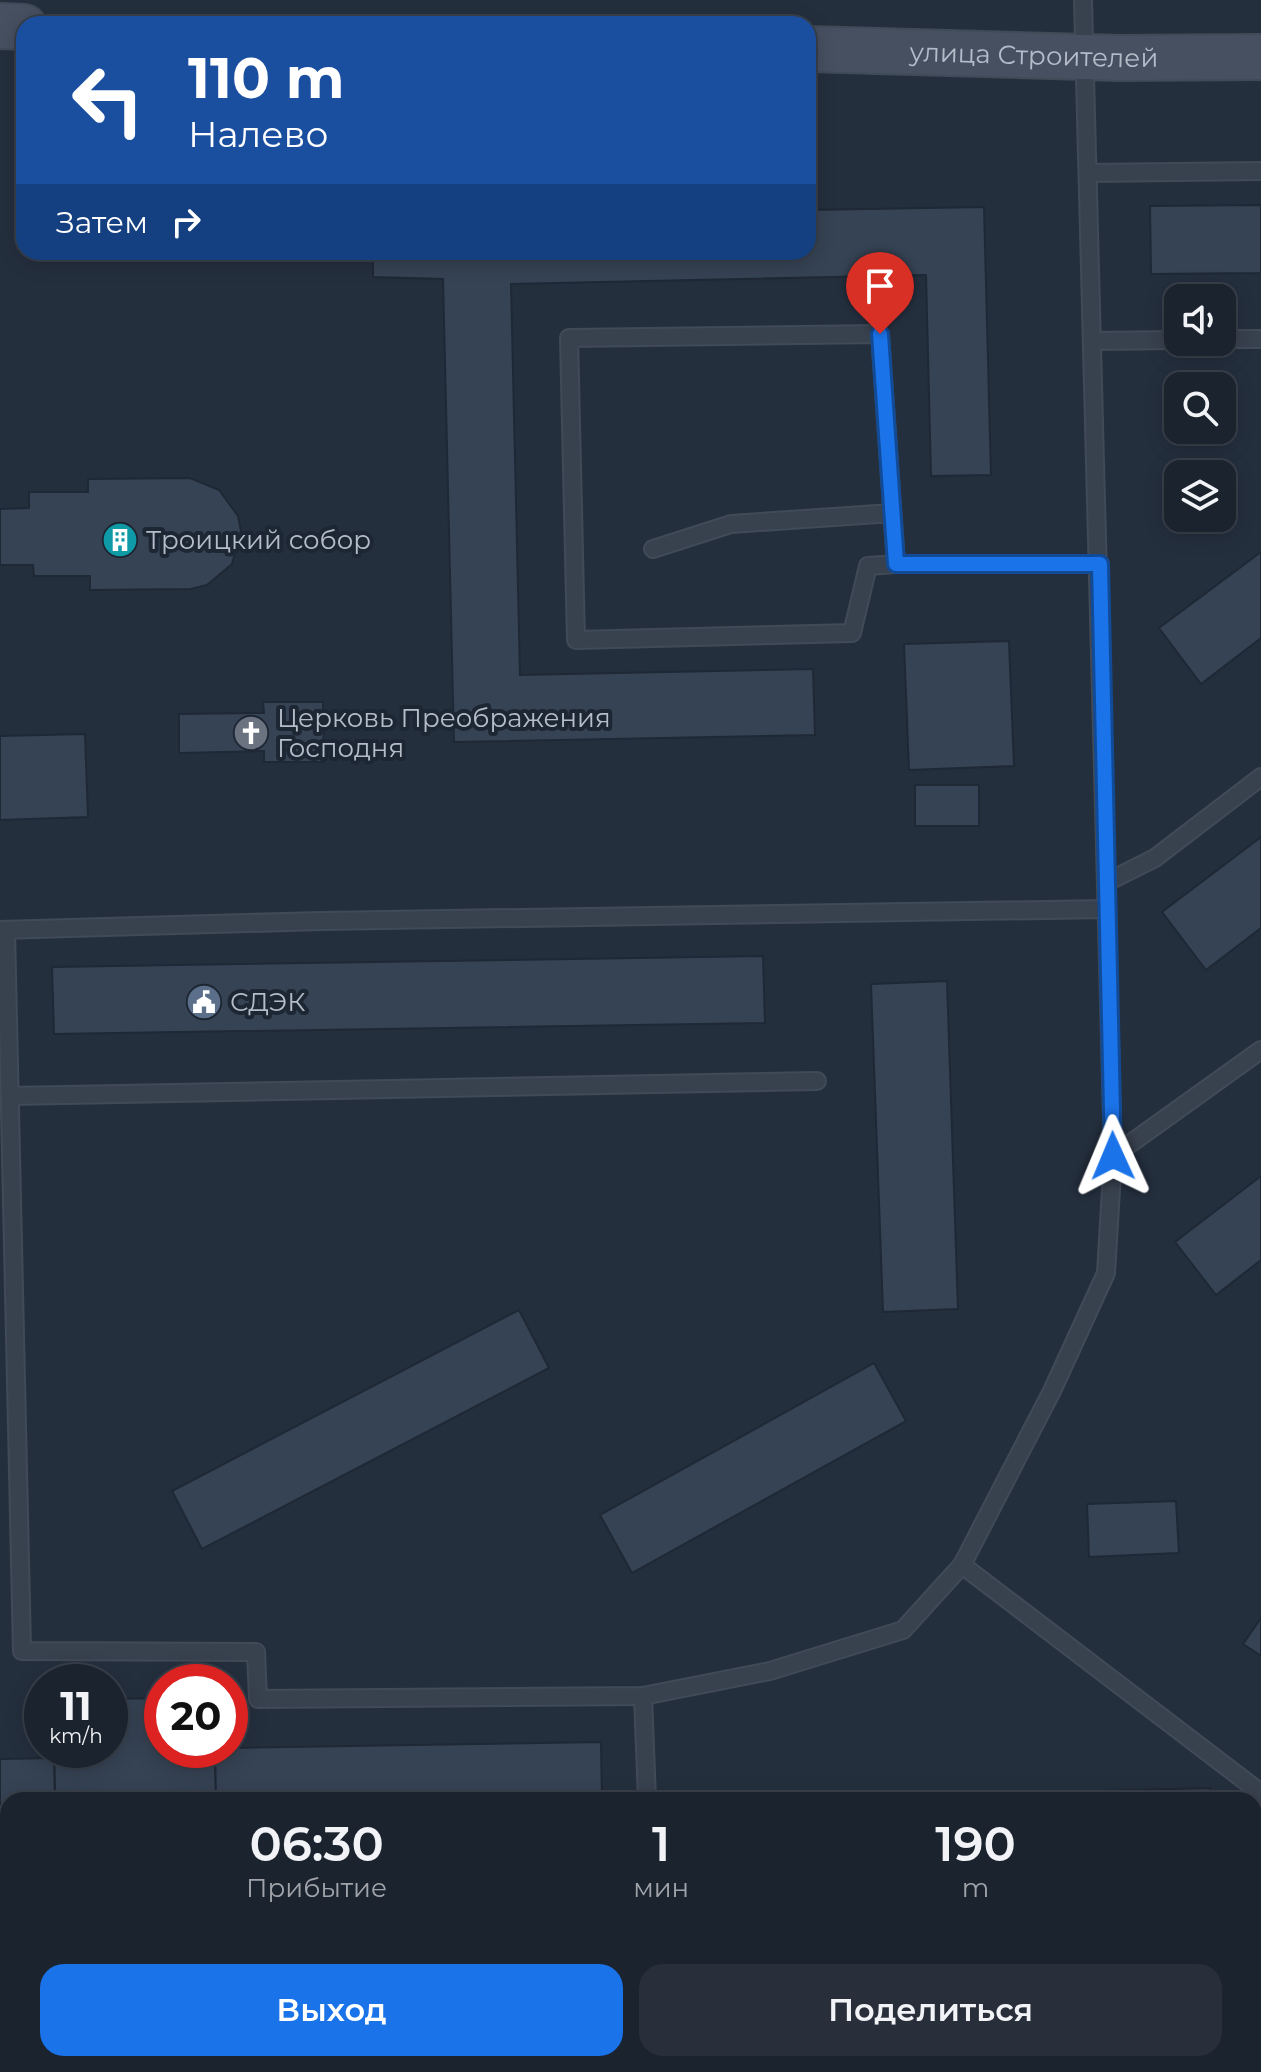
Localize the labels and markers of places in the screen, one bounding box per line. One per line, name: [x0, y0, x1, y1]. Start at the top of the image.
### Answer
pin: [846, 252, 914, 334]
building icon: Троицкий собор: [101, 521, 139, 559]
place label: Троицкий собор: [146, 524, 371, 556]
place label: Церковь Преображения Господня: [277, 702, 611, 764]
church icon: Церковь Преображения Господня: [232, 714, 270, 752]
public building icon: СДЭК: [185, 983, 223, 1021]
place label: СДЭК: [230, 986, 305, 1018]

